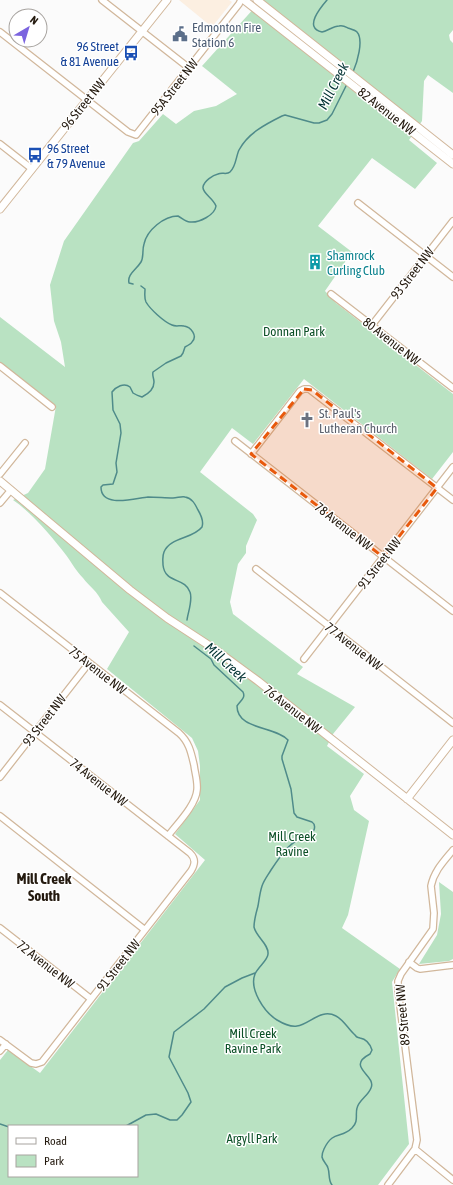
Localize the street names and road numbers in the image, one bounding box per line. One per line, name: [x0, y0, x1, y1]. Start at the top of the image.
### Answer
street label: 95A Street NW: [148, 56, 202, 119]
street label: 96 Street NW: [58, 75, 109, 133]
street label: 82 Avenue NW: [355, 84, 419, 139]
street label: 93 Street NW: [388, 244, 438, 302]
street label: 80 Avenue NW: [360, 314, 424, 369]
street label: 78 Avenue NW: [312, 499, 376, 554]
street label: 91 Street NW: [355, 534, 405, 592]
street label: 77 Avenue NW: [322, 619, 386, 674]
street label: 75 Avenue NW: [66, 643, 130, 698]
street label: 76 Avenue NW: [261, 682, 325, 737]
street label: 93 Street NW: [20, 691, 70, 749]
street label: 74 Avenue NW: [67, 755, 131, 810]
street label: 91 Street NW: [94, 936, 144, 994]
street label: 72 Avenue NW: [14, 937, 78, 992]
street label: 89 Street NW: [392, 983, 413, 1046]

